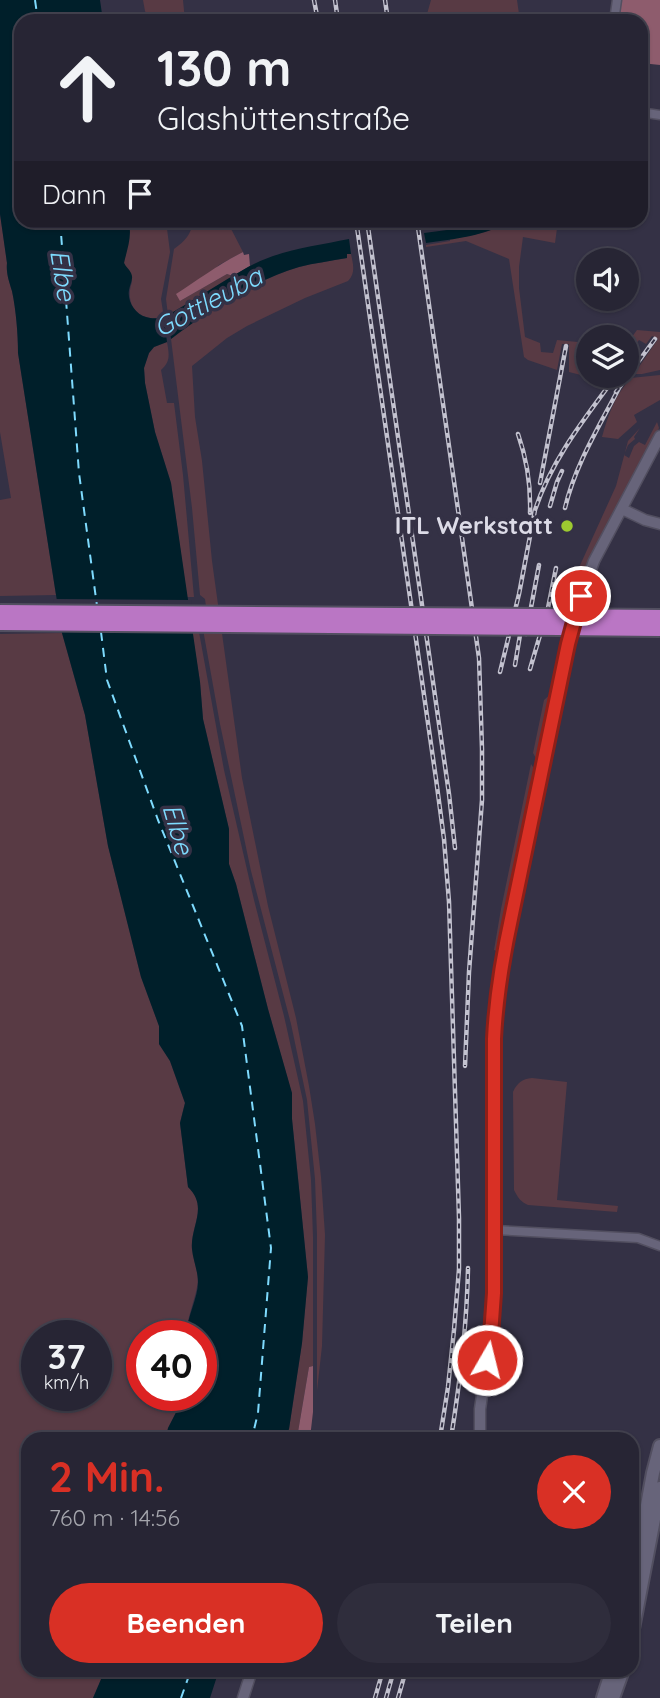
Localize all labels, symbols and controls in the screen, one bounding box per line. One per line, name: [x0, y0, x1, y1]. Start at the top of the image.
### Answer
text: 130 m: [157, 37, 291, 98]
icon: ahead: [42, 42, 133, 133]
text: Glashüttenstraße: [157, 98, 410, 138]
icon: arrive: [121, 175, 159, 213]
text: Dann: [42, 178, 107, 211]
water label: Elbe: [43, 247, 84, 304]
map controls: [576, 248, 639, 388]
button: sound: [576, 248, 639, 311]
water label: Gottleuba: [148, 259, 269, 344]
button: layers: [576, 325, 639, 388]
place label: ITL Werkstatt: [395, 510, 553, 540]
marker: ITL Werkstatt: [559, 518, 575, 534]
pin: [551, 566, 611, 626]
icon: arrive: [562, 577, 600, 615]
water label: Elbe: [156, 800, 202, 859]
speed limit sign: 40: [126, 1320, 217, 1411]
position arrow: [450, 1323, 524, 1397]
text: 37: [47, 1334, 86, 1378]
text: km/h: [44, 1371, 89, 1394]
text: 2 Min.: [49, 1450, 164, 1503]
button: close: [537, 1455, 611, 1529]
text: 760 m · 14:56: [49, 1503, 180, 1532]
button: Beenden: [49, 1583, 323, 1663]
button: Teilen: [337, 1583, 611, 1663]

